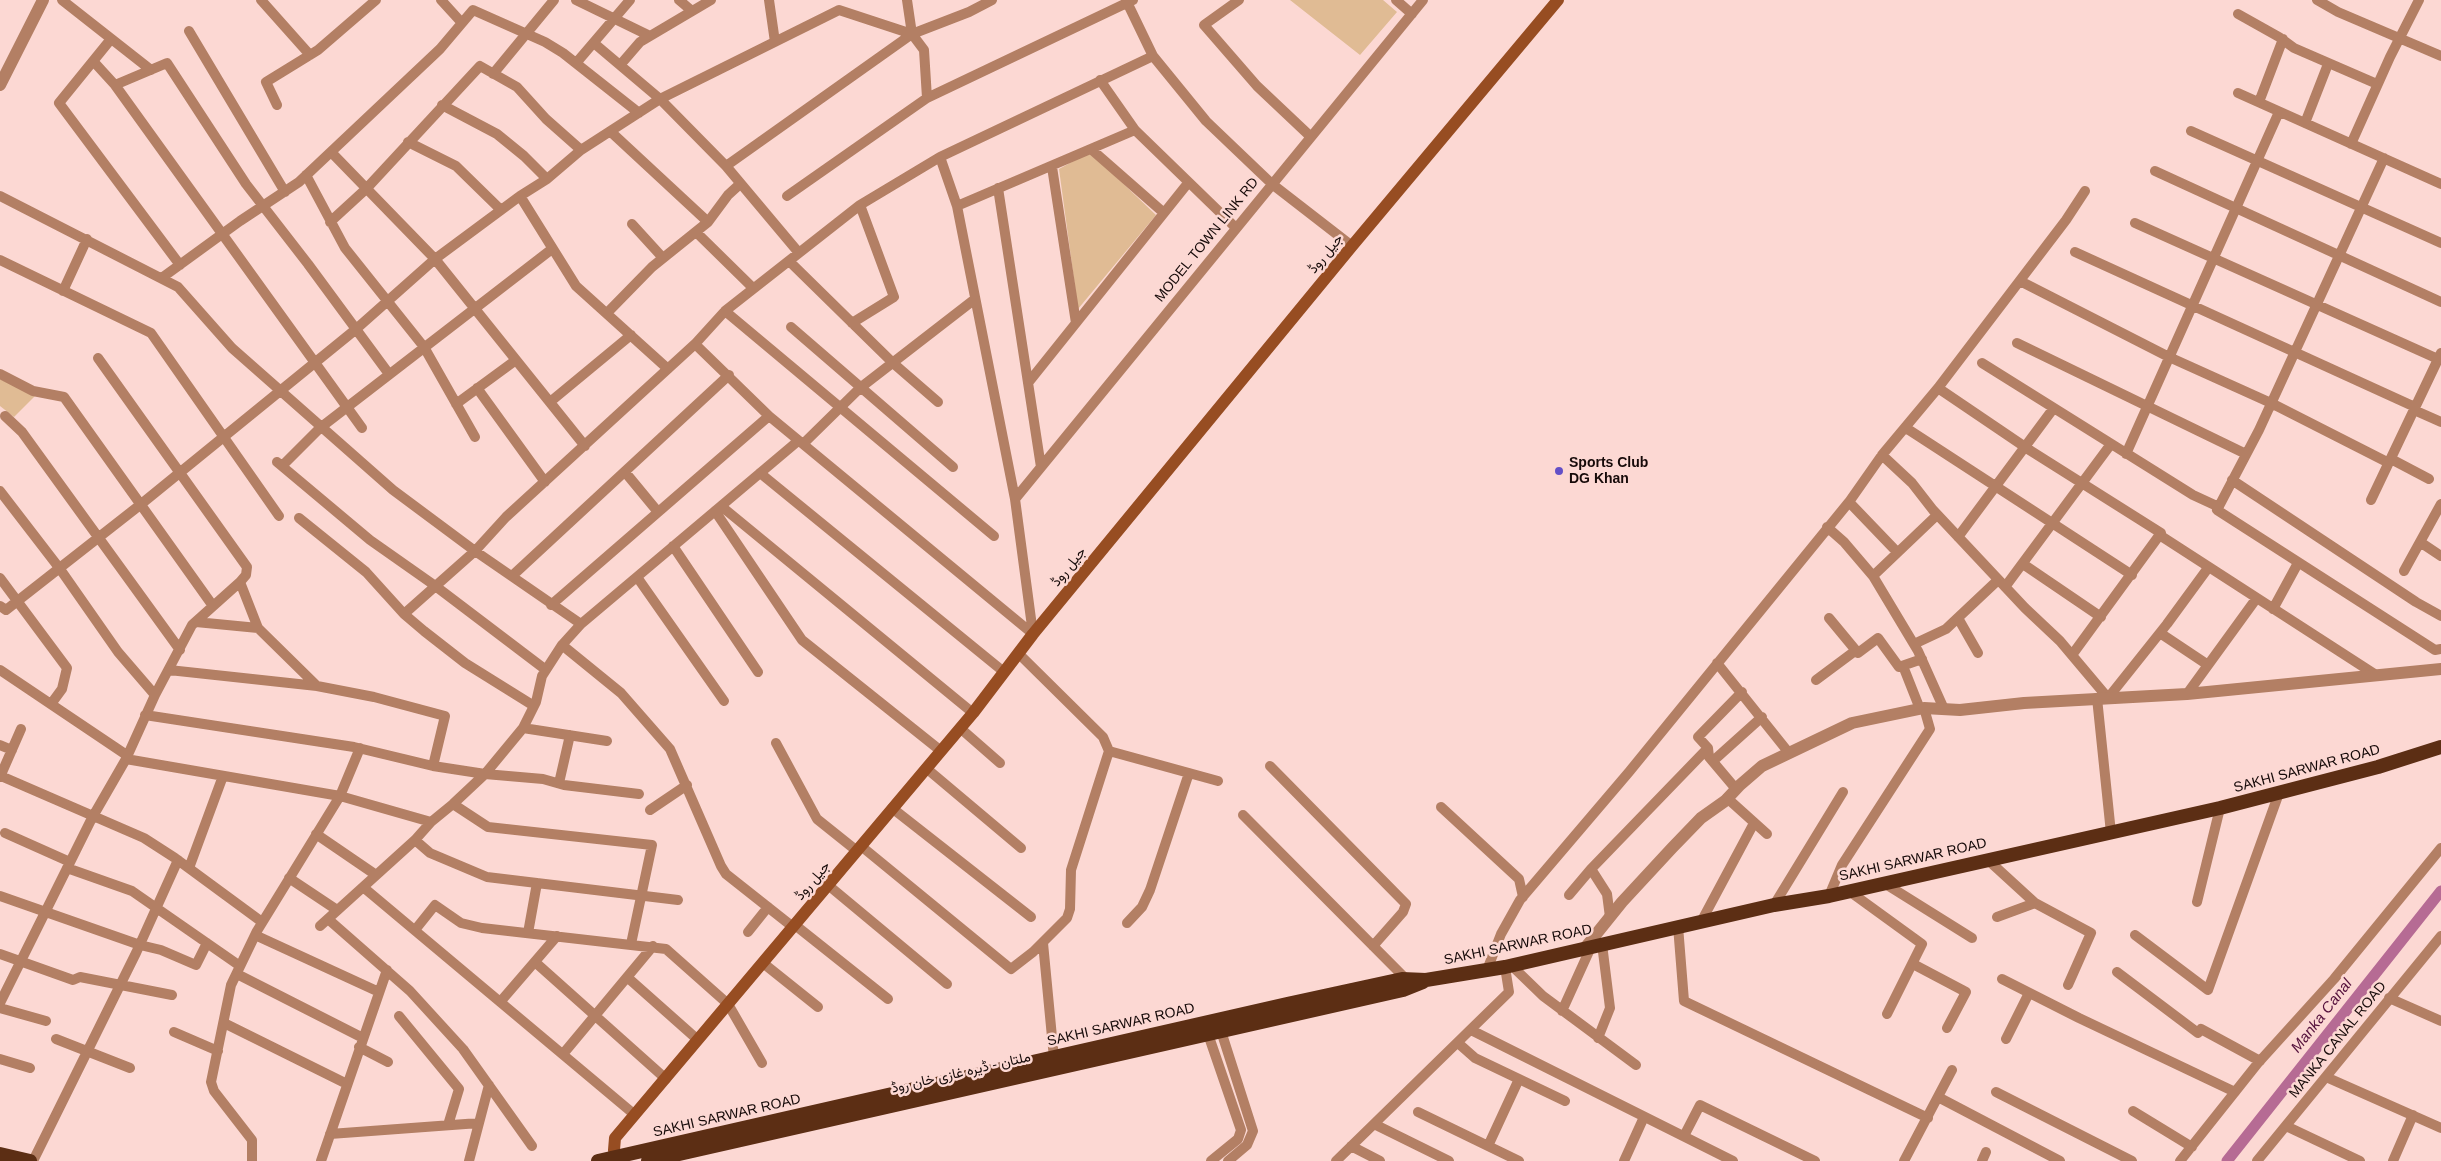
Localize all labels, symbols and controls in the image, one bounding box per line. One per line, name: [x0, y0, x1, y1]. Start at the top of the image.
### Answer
street label: MODEL TOWN LINK RD: [1152, 174, 1262, 306]
street label: جیل روڈ: [1305, 231, 1347, 277]
place label: Sports Club DG Khan: [1569, 455, 1648, 488]
marker: Sports Club DG Khan: [1553, 465, 1565, 477]
street label: جیل روڈ: [1048, 544, 1090, 590]
street label: SAKHI SARWAR ROAD: [2232, 741, 2382, 797]
street label: SAKHI SARWAR ROAD: [1838, 835, 1988, 885]
street label: جیل روڈ: [792, 858, 834, 904]
street label: SAKHI SARWAR ROAD: [1442, 921, 1594, 969]
water label: Manka Canal: [2288, 976, 2356, 1056]
street label: MANKA CANAL ROAD: [2286, 978, 2390, 1102]
street label: SAKHI SARWAR ROAD: [1046, 1000, 1196, 1050]
street label: ملتان - ڈیرہ غازی خان روڈ: [890, 1049, 1032, 1097]
street label: SAKHI SARWAR ROAD: [652, 1091, 802, 1141]

